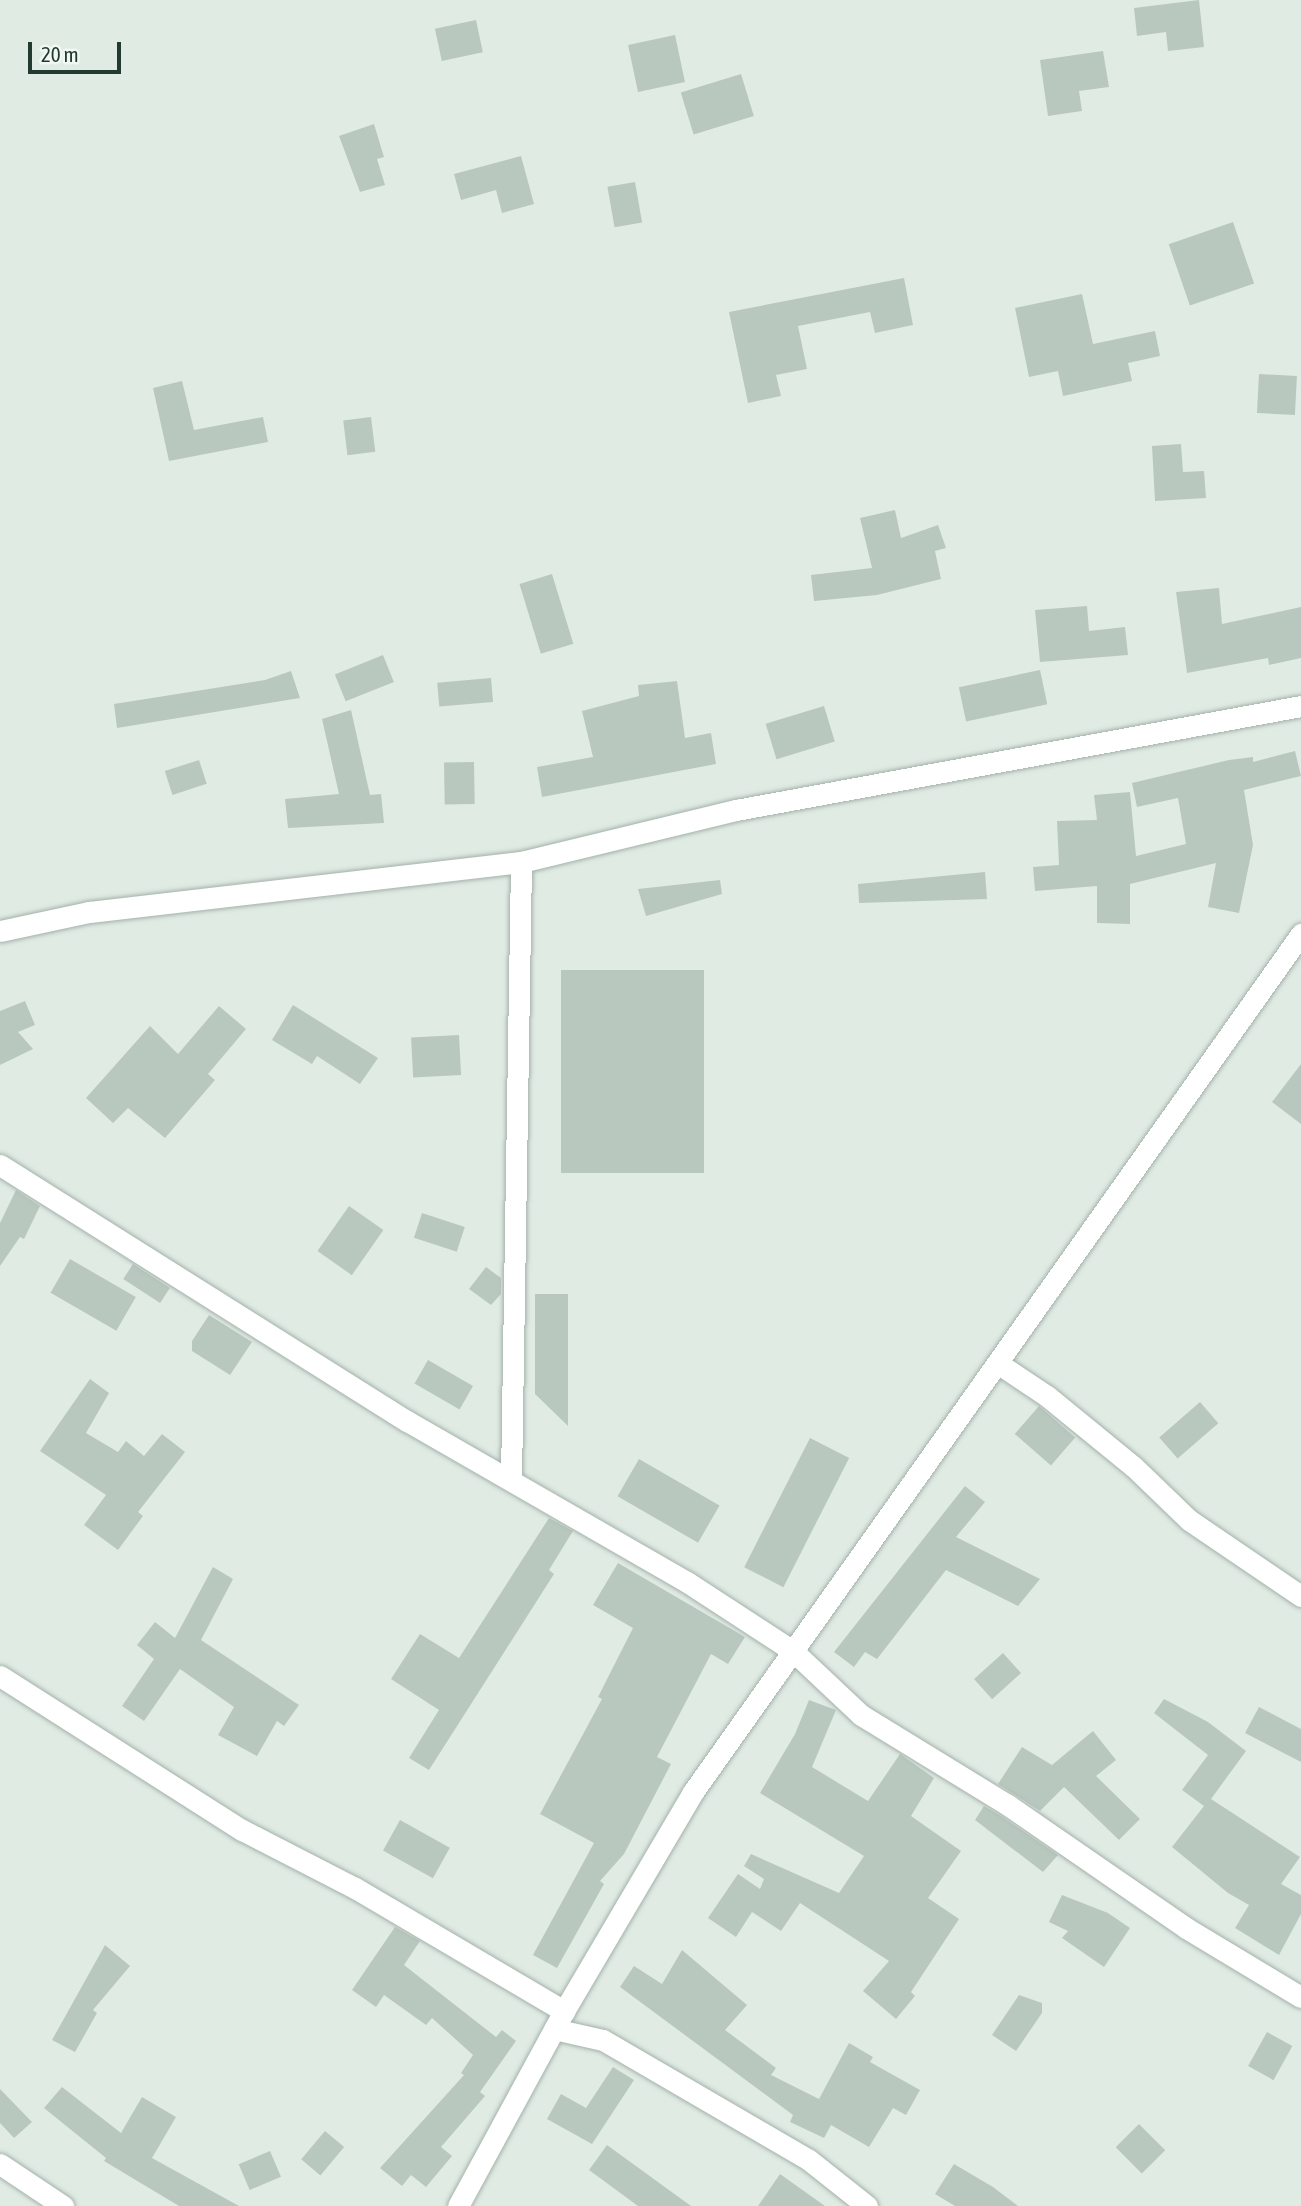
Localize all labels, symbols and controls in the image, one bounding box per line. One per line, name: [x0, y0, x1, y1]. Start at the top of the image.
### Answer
scale bar: [32, 28, 124, 72]
text: 20 m: [41, 42, 79, 66]

